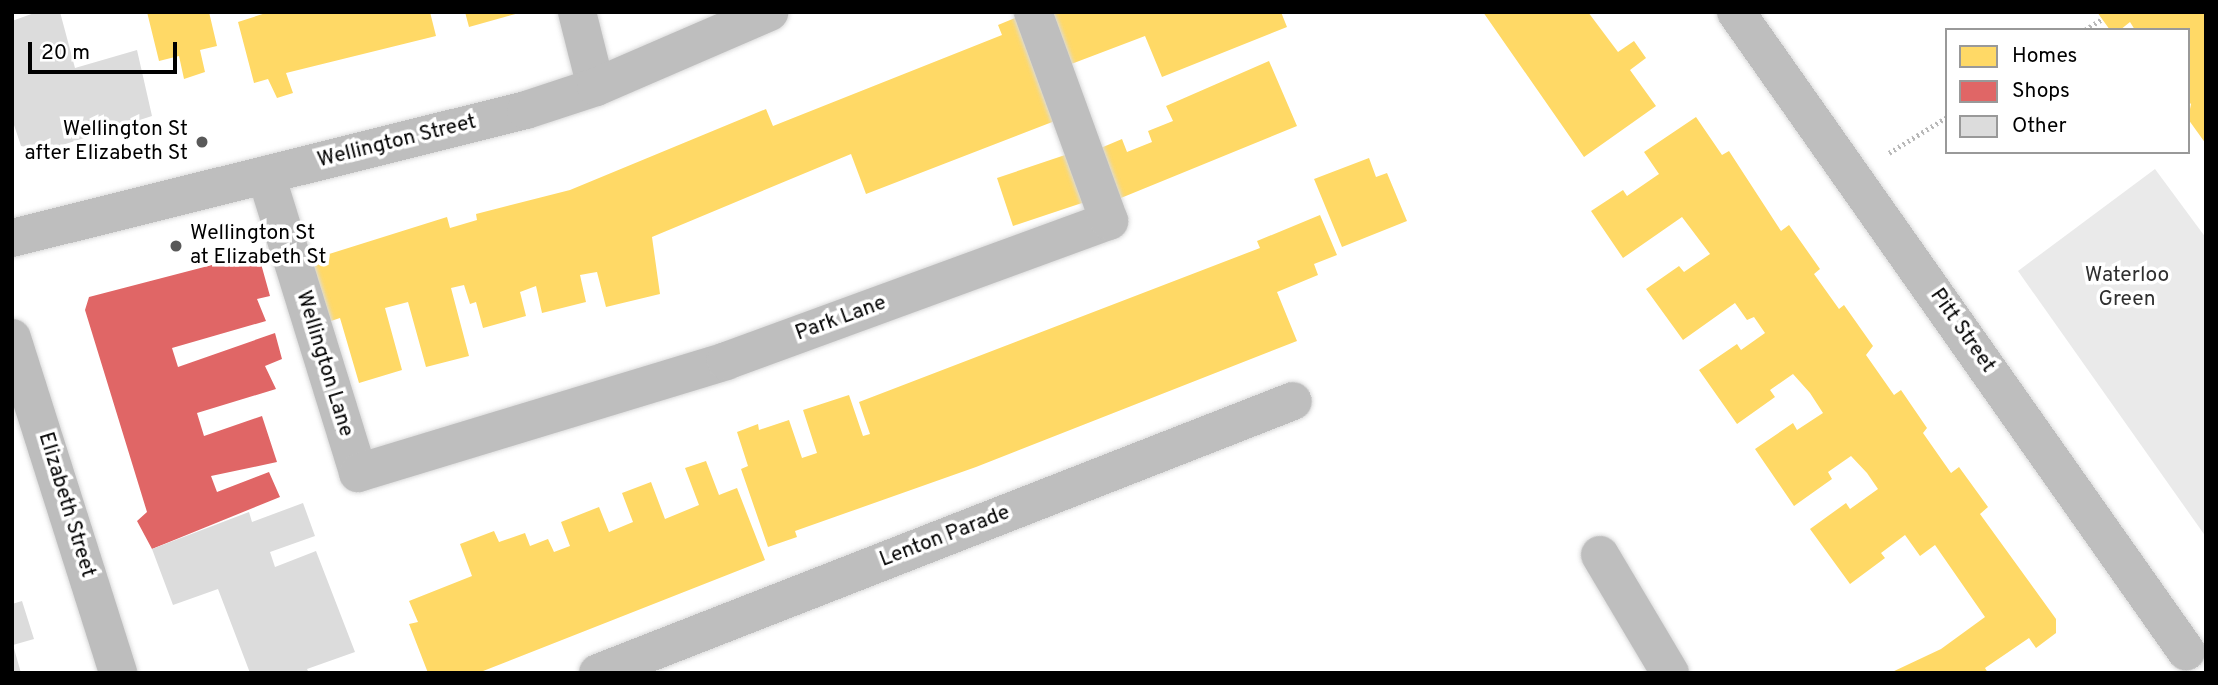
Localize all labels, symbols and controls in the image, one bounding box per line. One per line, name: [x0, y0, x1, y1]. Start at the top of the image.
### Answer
scale bar: [32, 28, 180, 72]
legend: [1945, 28, 2190, 154]
text: 20 m: [41, 40, 90, 67]
text: Homes: [2012, 43, 2077, 70]
text: Shops: [2012, 78, 2070, 105]
street label: Wellington Street: [315, 110, 479, 174]
text: Other: [2012, 113, 2067, 140]
place label: Wellington St after Elizabeth St: [25, 117, 188, 167]
marker: Wellington St after Elizabeth St: [194, 134, 210, 150]
place label: Wellington St at Elizabeth St: [190, 221, 326, 271]
marker: Wellington St at Elizabeth St: [168, 238, 184, 254]
park label: Waterloo Green: [2085, 263, 2169, 313]
street label: Pitt Street: [1924, 284, 2000, 378]
street label: Wellington Lane: [290, 288, 358, 440]
street label: Park Lane: [792, 291, 890, 347]
street label: Elizabeth Street: [32, 429, 100, 581]
street label: Lenton Parade: [876, 501, 1014, 573]

